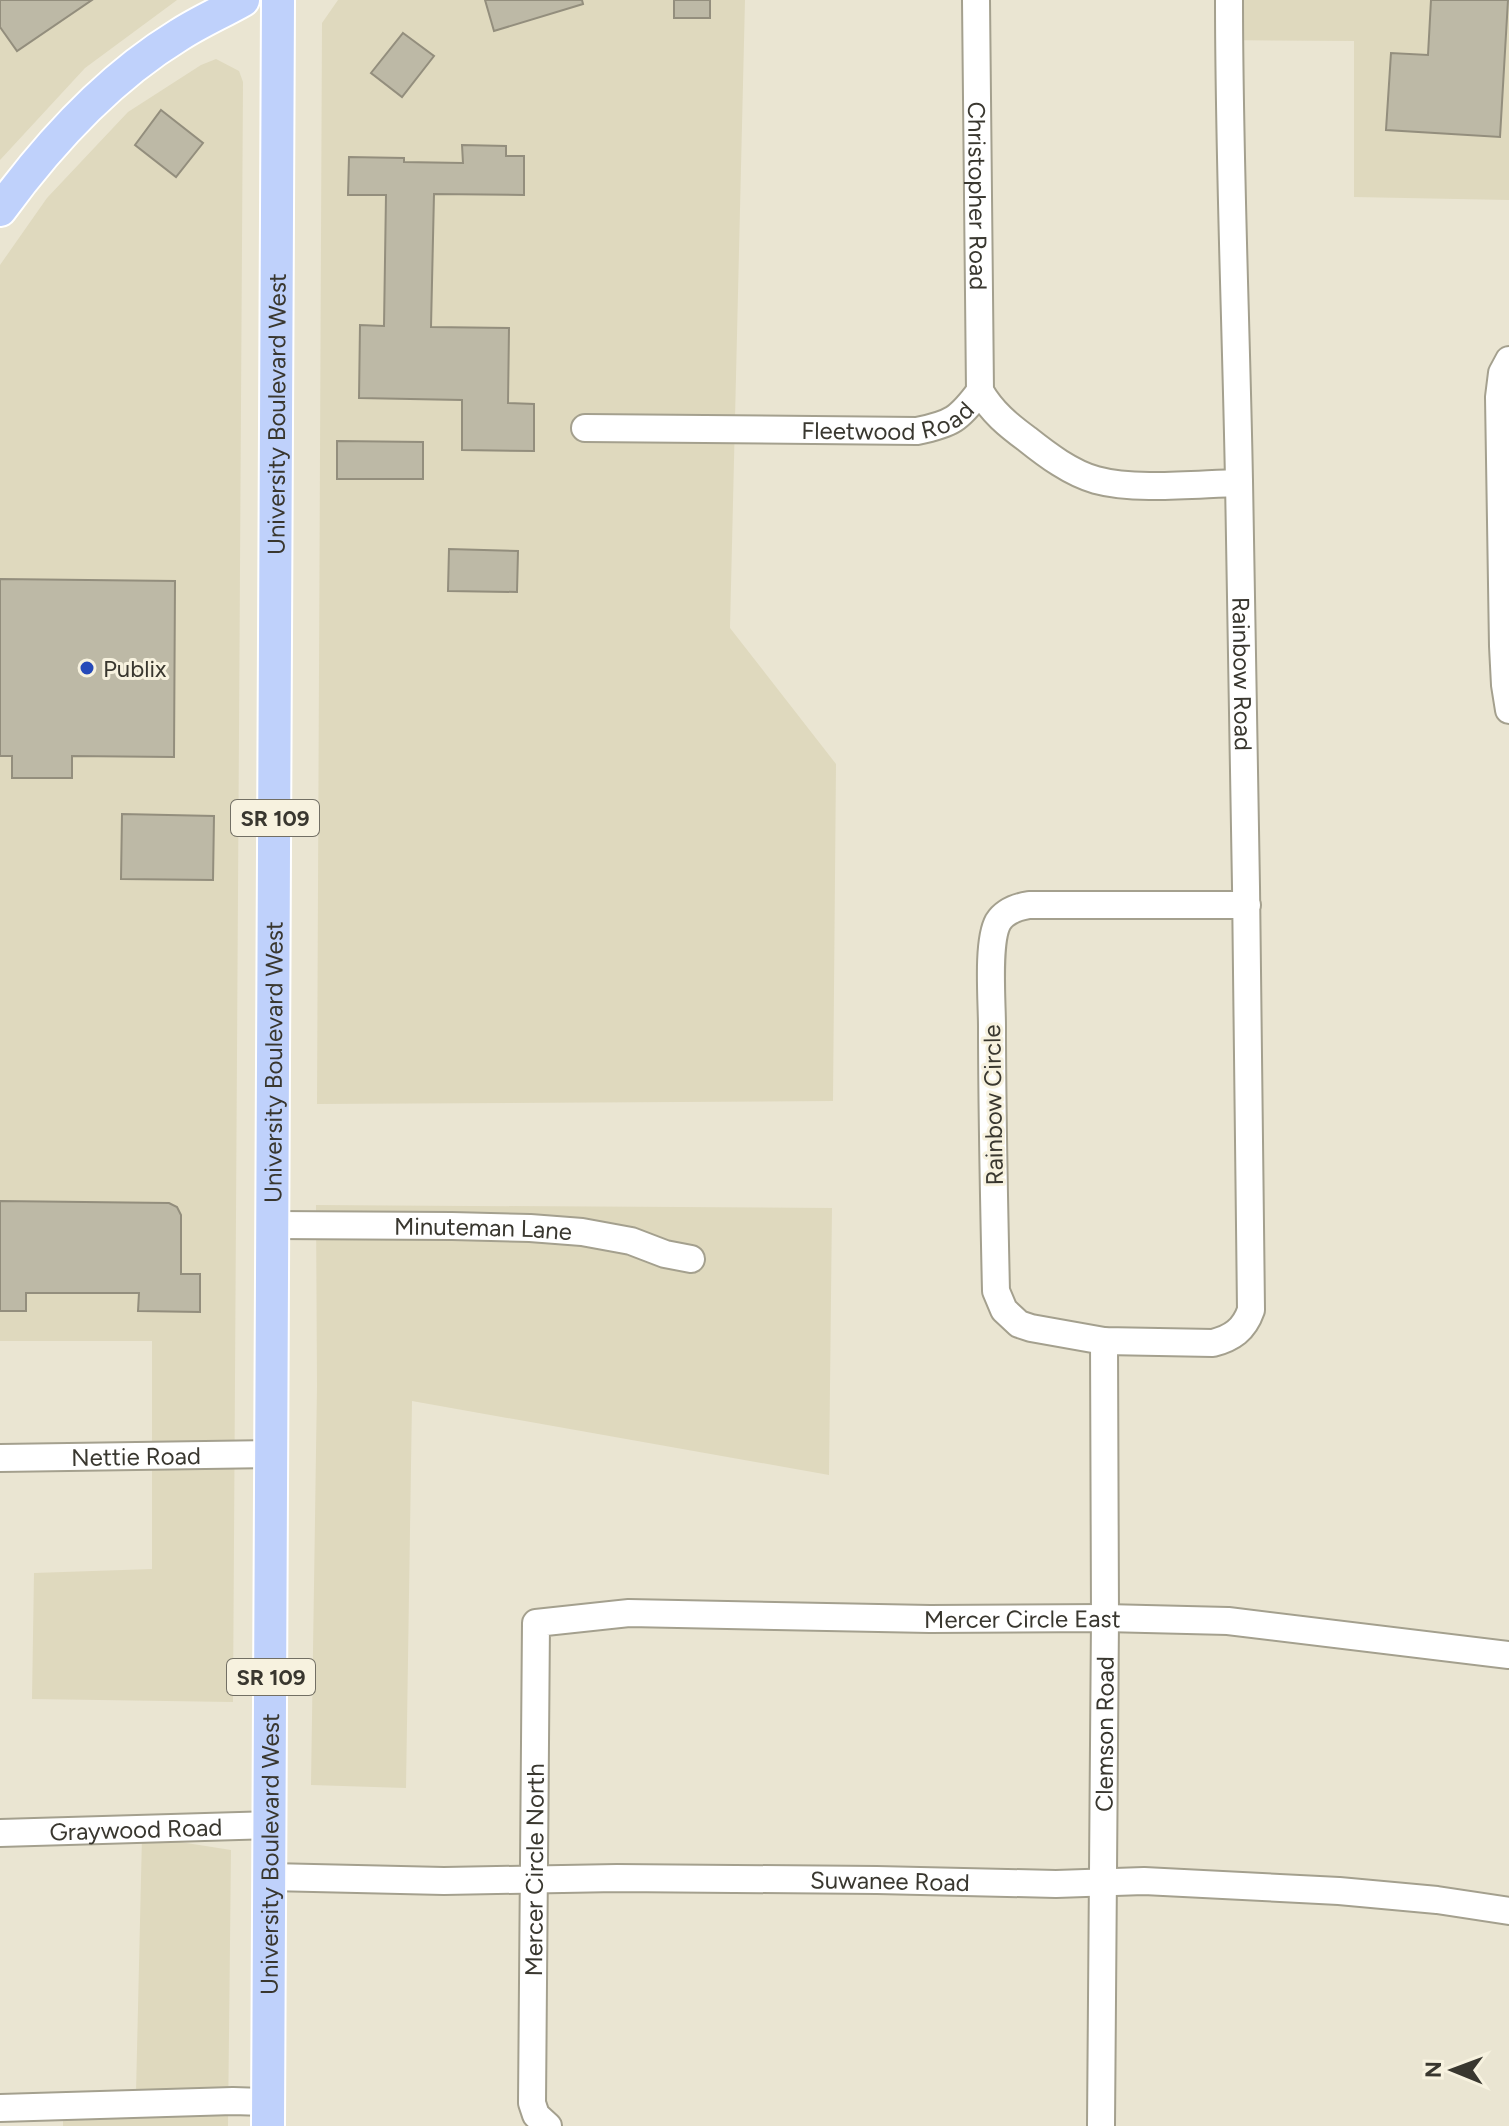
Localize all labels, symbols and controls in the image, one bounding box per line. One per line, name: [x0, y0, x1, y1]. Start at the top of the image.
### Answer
street label: Christopher Road: [963, 102, 993, 290]
street label: University Boulevard West: [261, 273, 291, 555]
street label: Fleetwood Road: [801, 395, 979, 446]
street label: Rainbow Road: [1227, 597, 1259, 751]
place label: Publix: [103, 654, 167, 683]
marker: Publix: [78, 659, 96, 677]
road number: SR 109: [231, 800, 319, 836]
street label: University Boulevard West: [258, 921, 288, 1203]
street label: Rainbow Circle: [977, 1024, 1009, 1186]
street label: Minuteman Lane: [394, 1211, 573, 1246]
street label: Nettie Road: [71, 1441, 201, 1471]
street label: Mercer Circle East: [924, 1603, 1121, 1634]
street label: Clemson Road: [1089, 1656, 1119, 1812]
road number: SR 109: [227, 1659, 315, 1695]
street label: University Boulevard West: [254, 1713, 284, 1995]
street label: Mercer Circle North: [519, 1763, 549, 1977]
street label: Graywood Road: [49, 1812, 223, 1846]
street label: Suwanee Road: [810, 1865, 970, 1897]
north arrow: [1413, 2030, 1493, 2110]
text: N: [1420, 2061, 1447, 2078]

